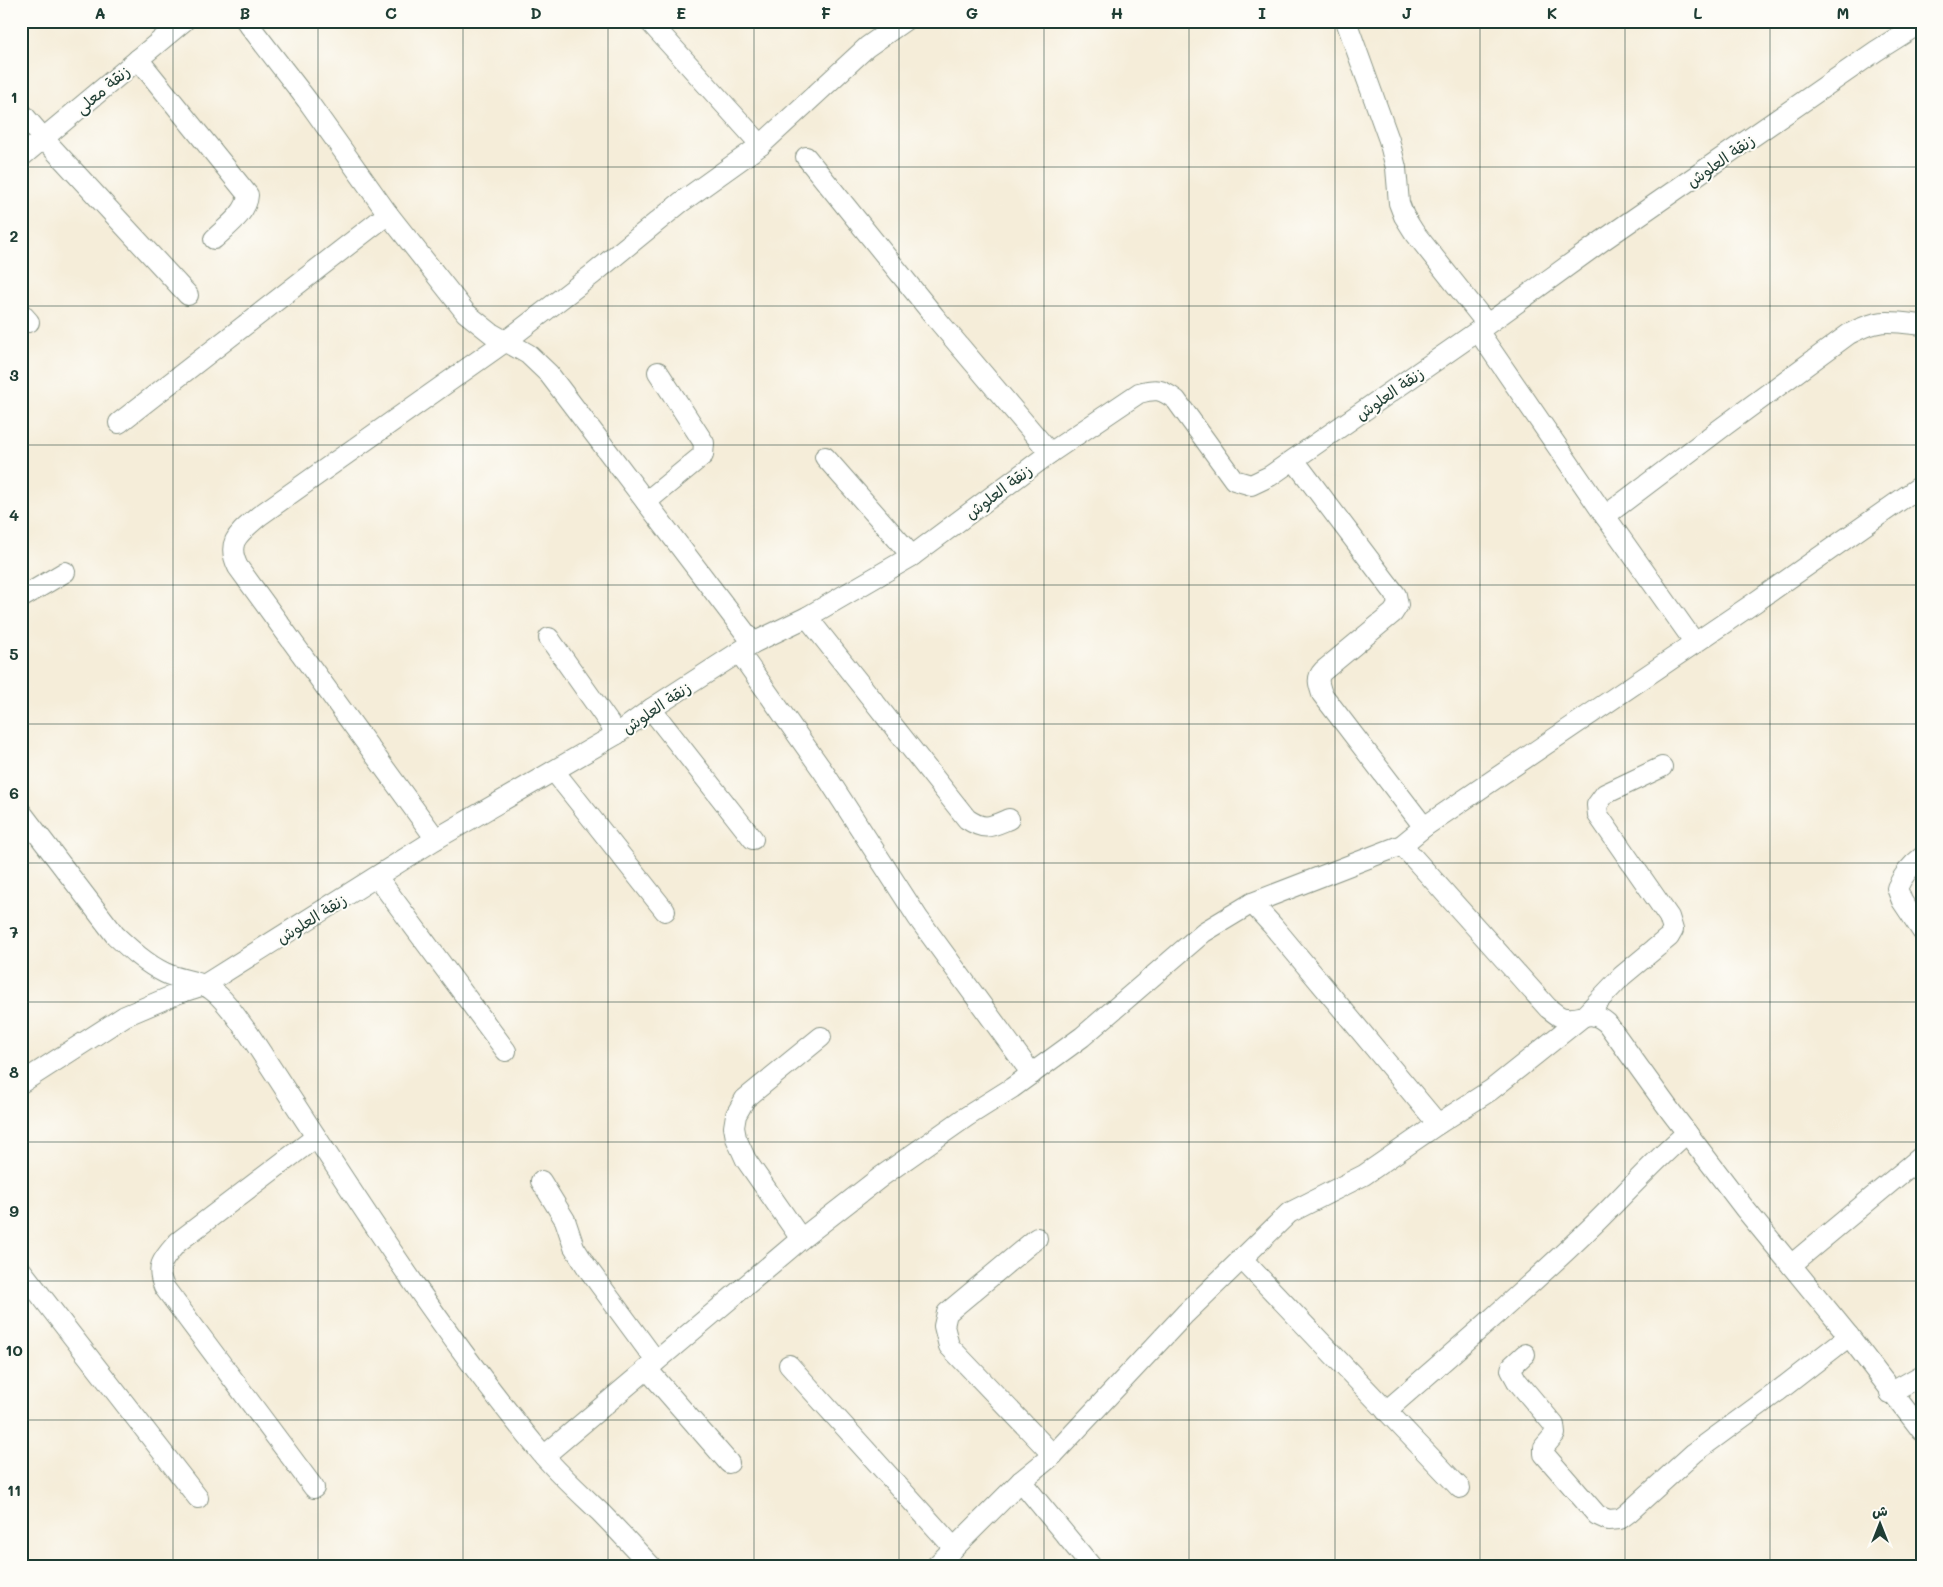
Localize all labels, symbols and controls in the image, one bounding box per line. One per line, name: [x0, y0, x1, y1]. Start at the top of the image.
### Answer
text: A: [94, 2, 106, 23]
text: B: [240, 2, 250, 23]
text: C: [385, 2, 397, 23]
text: D: [530, 2, 542, 23]
text: E: [676, 2, 686, 23]
text: F: [821, 2, 831, 23]
text: G: [966, 2, 978, 23]
text: H: [1111, 2, 1123, 23]
text: I: [1258, 2, 1266, 23]
text: J: [1402, 2, 1412, 23]
text: K: [1547, 2, 1557, 23]
text: L: [1693, 2, 1703, 23]
text: M: [1837, 2, 1849, 23]
street label: زنقة معلى: [70, 60, 134, 119]
text: 1: [10, 86, 18, 107]
street label: زنقة العلوش: [1682, 129, 1759, 192]
text: 2: [10, 225, 19, 246]
street label: زنقة العلوش: [1351, 362, 1428, 425]
text: 3: [9, 364, 19, 385]
street label: زنقة العلوش: [960, 459, 1036, 524]
text: 4: [9, 504, 19, 525]
text: 5: [9, 643, 19, 664]
street label: زنقة العلوش: [617, 676, 695, 739]
text: 6: [9, 782, 19, 803]
street label: زنقة العلوش: [272, 888, 350, 949]
text: 7: [10, 921, 19, 942]
text: 8: [9, 1061, 19, 1082]
text: 9: [9, 1200, 19, 1221]
text: 10: [5, 1339, 23, 1360]
text: 11: [7, 1479, 21, 1500]
north arrow: [1856, 1500, 1906, 1550]
text: ش: [1872, 1501, 1888, 1520]

